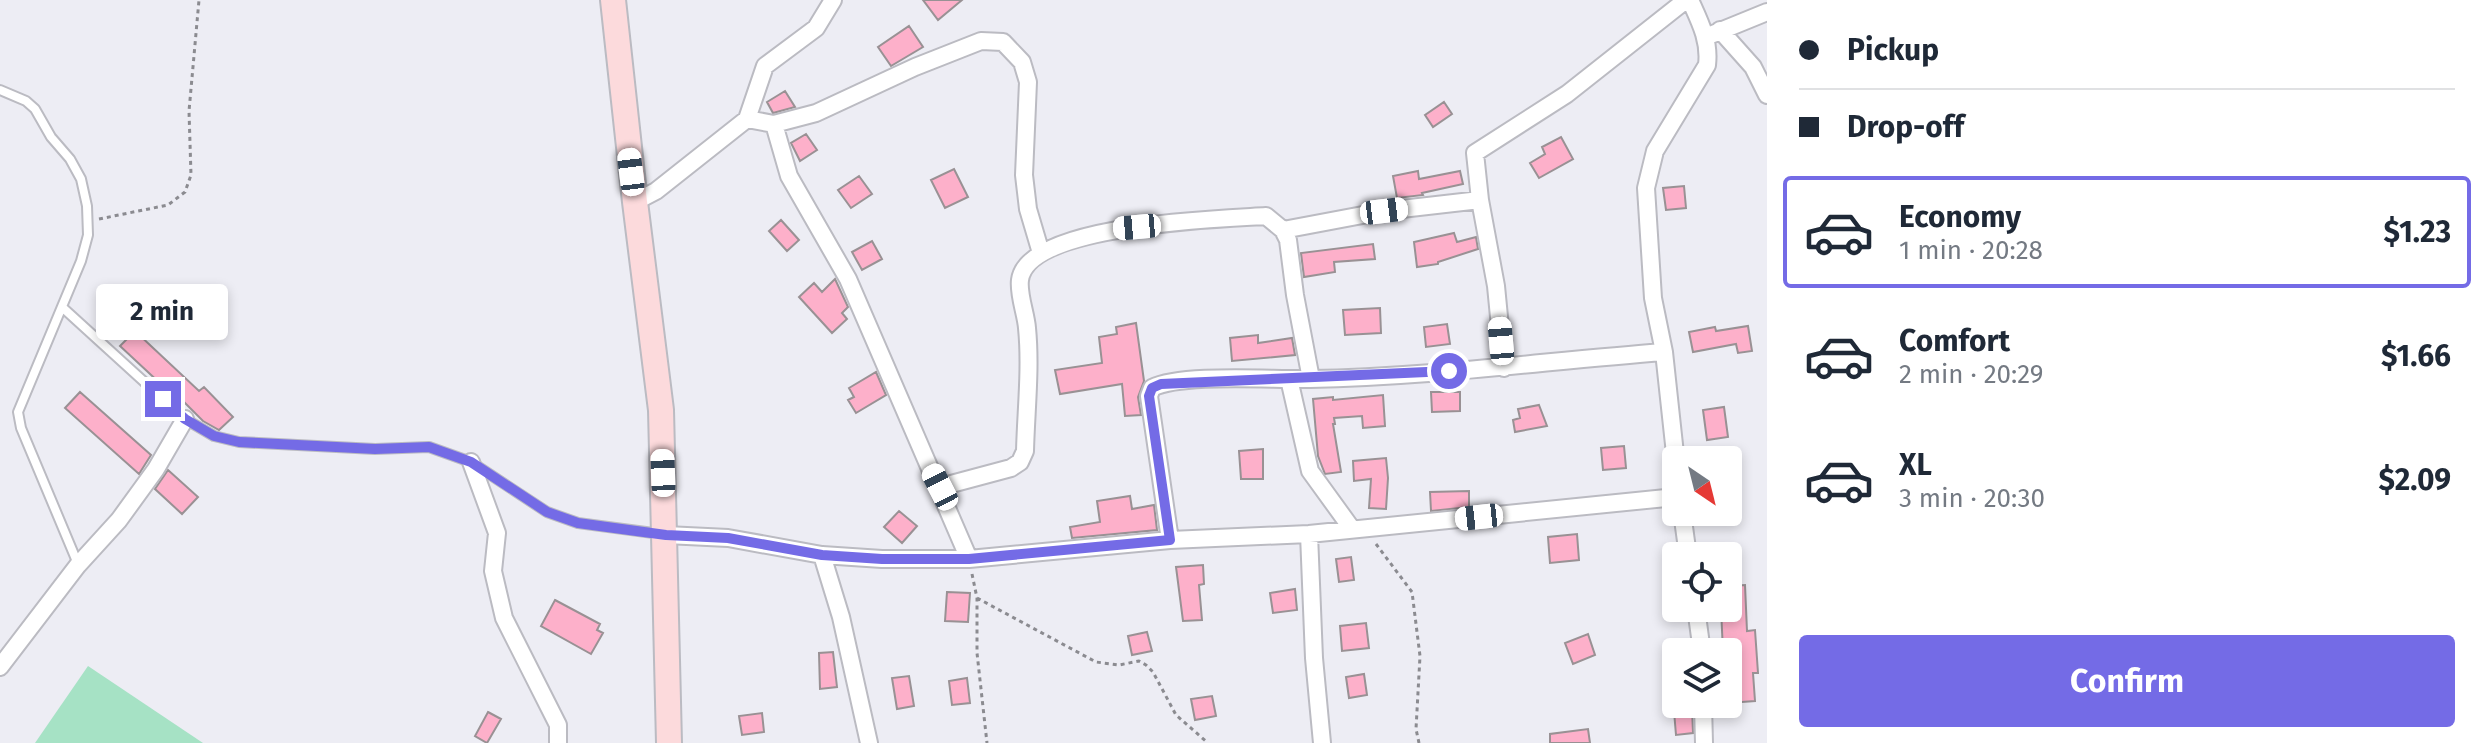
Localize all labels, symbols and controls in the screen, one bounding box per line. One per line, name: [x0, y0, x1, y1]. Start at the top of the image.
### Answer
text: Pickup: [1847, 32, 1939, 68]
text: Drop-off: [1847, 109, 1964, 145]
car: [616, 147, 646, 197]
car: [1359, 196, 1409, 226]
icon: car: [1803, 196, 1875, 268]
text: Economy: [1899, 199, 2021, 235]
car: [1112, 213, 1162, 241]
text: $1.23: [2384, 214, 2451, 250]
text: 1 min · 20:28: [1899, 235, 2043, 266]
callout: 2 min: [97, 283, 229, 339]
text: 2 min: [130, 296, 194, 327]
car: [1487, 316, 1515, 366]
icon: car: [1803, 320, 1875, 392]
text: Comfort: [1899, 323, 2010, 359]
text: $1.66: [2381, 338, 2451, 374]
route start: [1431, 353, 1467, 389]
text: 2 min · 20:29: [1899, 359, 2044, 390]
route end: [145, 381, 181, 417]
icon: car: [1803, 444, 1875, 516]
north arrow: [1662, 446, 1742, 526]
map controls: [1662, 446, 1742, 718]
text: XL: [1899, 447, 1932, 483]
car: [650, 449, 676, 497]
car: [918, 460, 962, 514]
text: $2.09: [2378, 462, 2451, 498]
text: 3 min · 20:30: [1899, 483, 2045, 514]
car: [1454, 503, 1504, 531]
button: locate: [1662, 542, 1742, 622]
button: Confirm: [1799, 635, 2455, 727]
button: layers: [1662, 638, 1742, 718]

